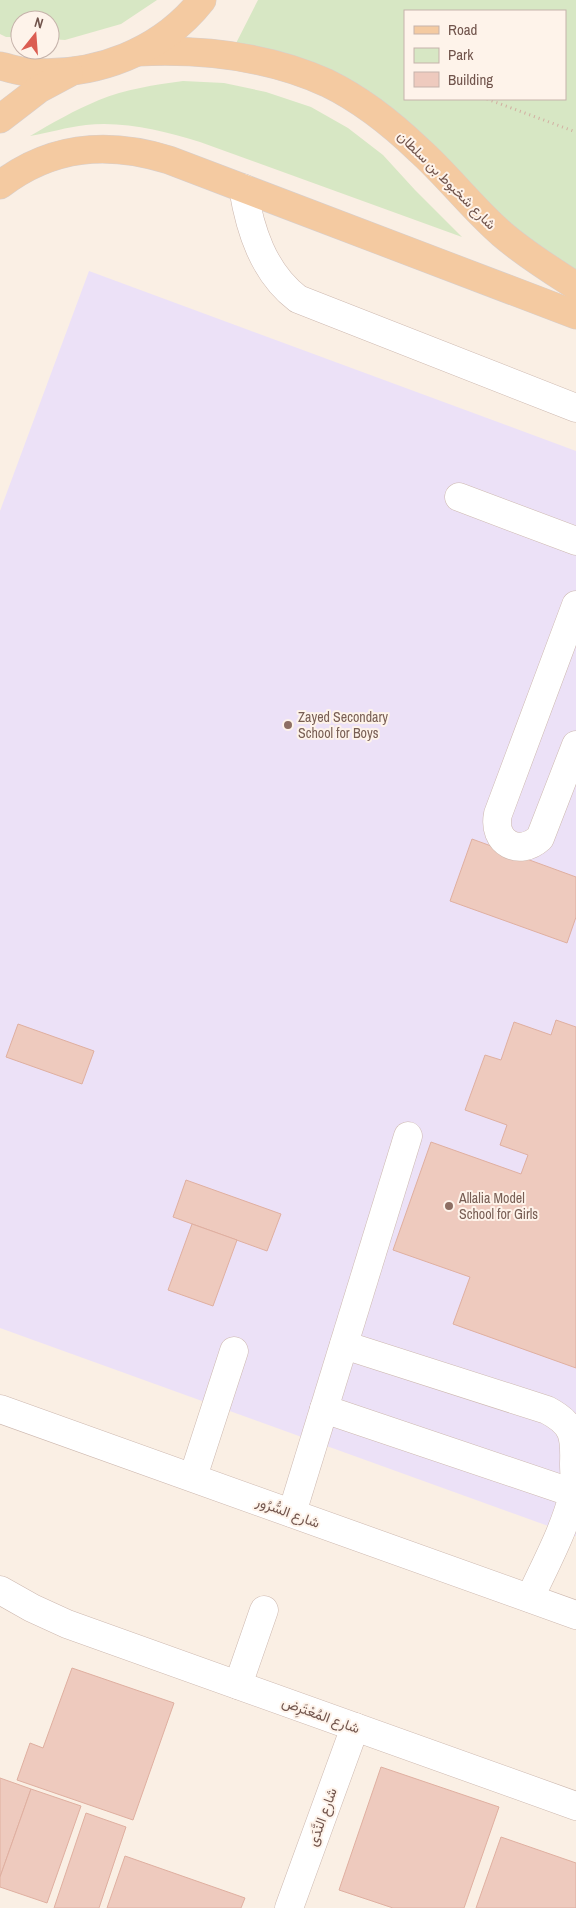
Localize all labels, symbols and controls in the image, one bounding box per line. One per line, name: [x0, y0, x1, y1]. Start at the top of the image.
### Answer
north arrow: [10, 10, 60, 60]
legend: [404, 10, 566, 100]
text: N: [32, 13, 45, 32]
text: Road: [448, 19, 477, 40]
text: Park: [448, 44, 474, 65]
text: Building: [448, 69, 493, 90]
street label: شارع شخبوط بن سلطان: [393, 127, 500, 234]
place label: Zayed Secondary School for Boys: [298, 708, 388, 742]
marker: Zayed Secondary School for Boys: [282, 719, 294, 731]
place label: Allalia Model School for Girls: [458, 1189, 538, 1223]
marker: Allalia Model School for Girls: [443, 1200, 455, 1212]
street label: شارع السُّرُور: [252, 1492, 322, 1534]
street label: شارع المُعْتَرِض: [279, 1693, 362, 1740]
street label: شارع النَّدَى: [303, 1785, 343, 1849]

